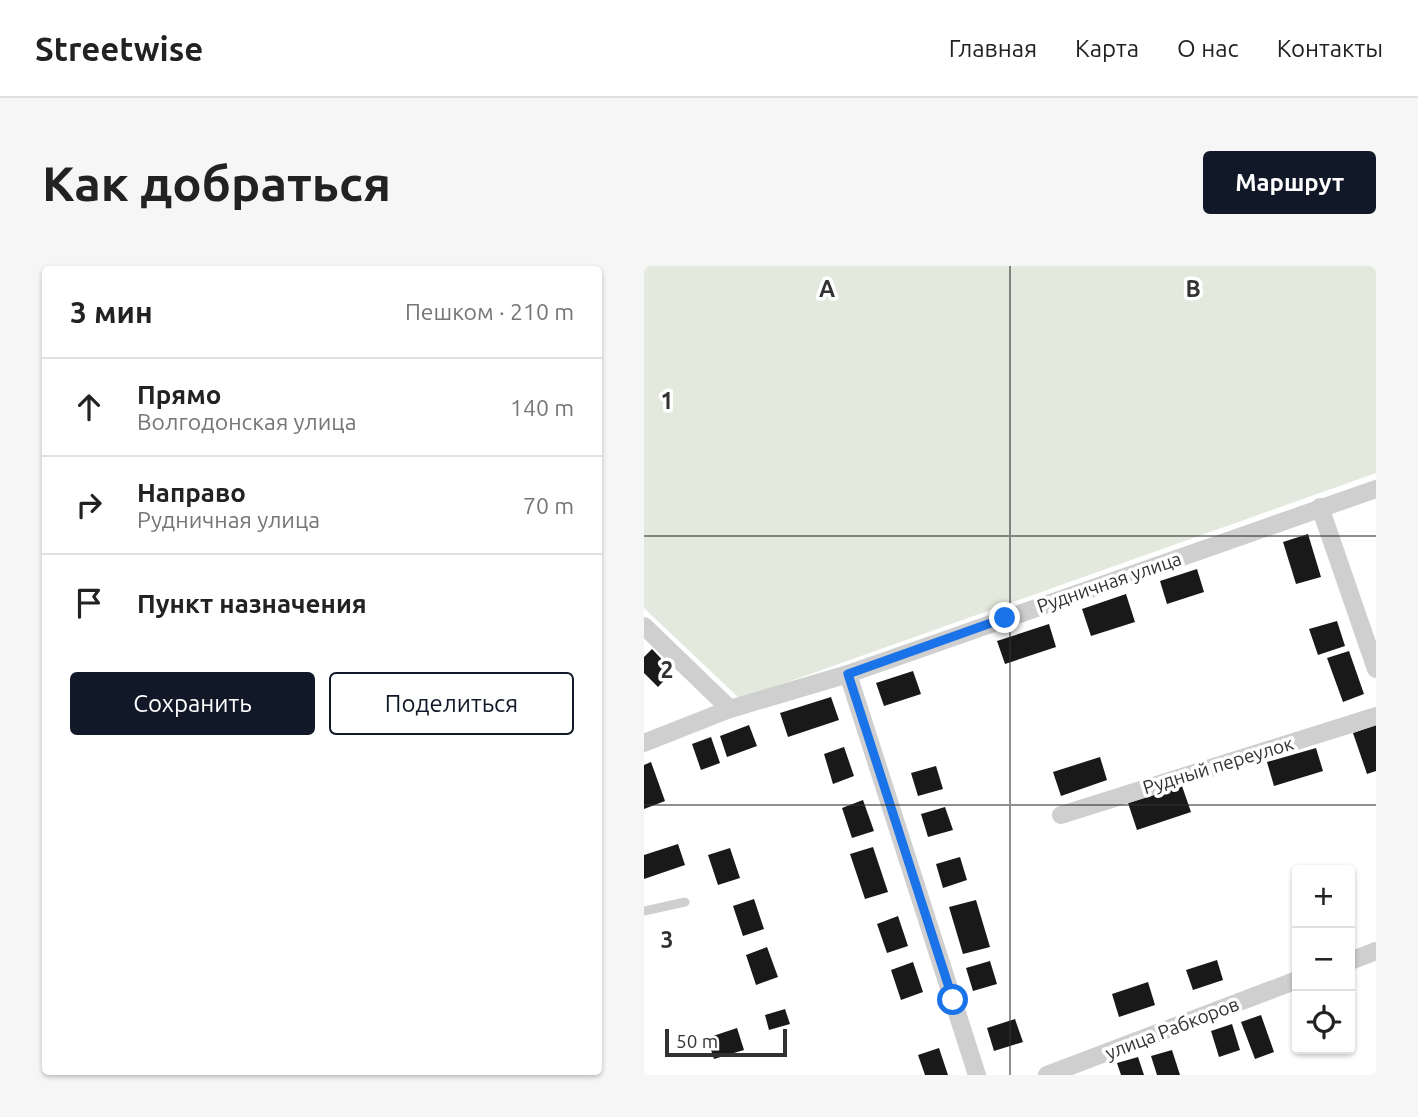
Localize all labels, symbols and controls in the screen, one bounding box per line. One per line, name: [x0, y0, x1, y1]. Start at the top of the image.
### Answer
text: Streetwise: [35, 30, 203, 67]
text: Главная: [949, 35, 1037, 62]
text: Карта: [1075, 35, 1139, 62]
text: О нас: [1177, 35, 1239, 62]
text: Контакты: [1277, 35, 1383, 62]
button: Маршрут: [1203, 151, 1376, 214]
text: Как добраться: [42, 155, 391, 210]
text: A: [819, 276, 835, 301]
text: B: [1185, 276, 1201, 301]
text: 3 мин: [70, 295, 153, 329]
text: Пешком · 210 m: [405, 299, 574, 324]
text: Прямо: [137, 380, 221, 409]
icon: ahead: [70, 388, 108, 426]
text: 1: [661, 388, 673, 413]
text: 140 m: [510, 395, 574, 420]
text: Волгодонская улица: [137, 409, 357, 434]
text: Направо: [137, 478, 246, 507]
icon: right: [70, 486, 108, 524]
text: 70 m: [523, 493, 574, 518]
text: Рудничная улица: [137, 507, 320, 532]
street label: Рудничная улица: [1034, 547, 1184, 617]
icon: arrive: [70, 584, 108, 622]
text: Пункт назначения: [137, 589, 367, 618]
route end: [989, 602, 1020, 633]
text: 2: [661, 657, 673, 682]
button: Сохранить: [70, 672, 315, 735]
button: Поделиться: [329, 672, 574, 735]
street label: Рудный переулок: [1140, 732, 1296, 798]
map controls: [1292, 865, 1355, 1054]
button: +: [1292, 865, 1355, 928]
text: 3: [661, 927, 673, 952]
button: −: [1292, 928, 1355, 991]
route start: [937, 984, 968, 1015]
button: locate: [1292, 991, 1355, 1054]
street label: улица Рабкоров: [1102, 992, 1242, 1064]
scale bar: [665, 1026, 788, 1058]
text: 50 m: [676, 1030, 718, 1052]

